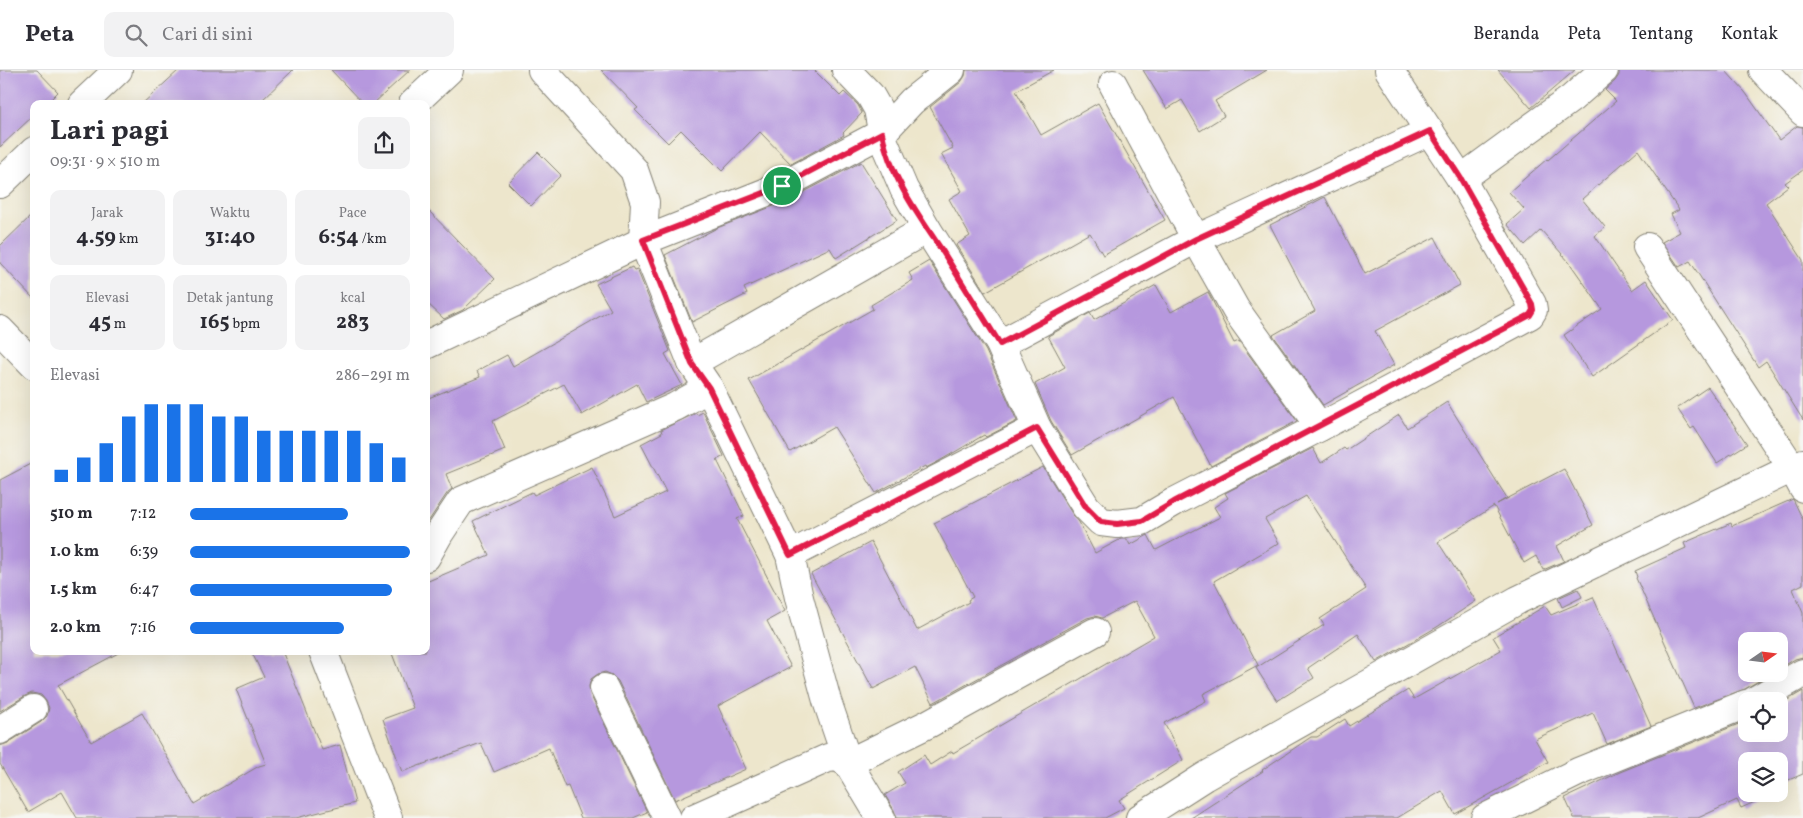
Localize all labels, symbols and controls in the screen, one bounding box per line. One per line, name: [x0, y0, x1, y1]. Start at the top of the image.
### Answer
search box: [104, 12, 454, 57]
text: Peta: [25, 18, 74, 52]
icon: search: [122, 21, 150, 49]
text: Cari di sini: [162, 22, 253, 48]
text: Beranda: [1473, 22, 1539, 47]
text: Peta: [1567, 22, 1601, 47]
text: Tentang: [1629, 22, 1693, 47]
text: Kontak: [1721, 22, 1778, 47]
text: Lari pagi: [50, 112, 169, 151]
button: share: [358, 117, 410, 169]
text: 09:31 · 9 × 510 m: [50, 151, 160, 173]
pin: [761, 165, 803, 207]
icon: arrive: [768, 172, 796, 200]
text: Jarak: [91, 204, 123, 223]
text: Waktu: [210, 204, 250, 223]
text: Pace: [339, 204, 367, 223]
text: 4.59: [76, 223, 116, 252]
text: 31:40: [205, 223, 255, 252]
text: 6:54: [319, 223, 359, 252]
text: km: [116, 230, 139, 249]
text: /km: [359, 230, 387, 249]
text: Elevasi: [85, 289, 129, 308]
text: Detak jantung: [187, 289, 273, 308]
text: kcal: [340, 289, 365, 308]
text: 45: [88, 308, 111, 337]
text: 165: [200, 308, 230, 337]
text: 283: [336, 308, 369, 337]
text: m: [111, 315, 126, 334]
text: bpm: [230, 315, 260, 334]
text: Elevasi: [50, 365, 100, 387]
text: 286–291 m: [335, 365, 410, 387]
text: 510 m: [50, 503, 93, 525]
text: 7:12: [130, 503, 156, 525]
text: 1.0 km: [50, 541, 99, 563]
text: 6:39: [130, 541, 158, 563]
text: 1.5 km: [50, 579, 97, 601]
text: 6:47: [130, 579, 159, 601]
text: 2.0 km: [50, 617, 101, 639]
text: 7:16: [130, 617, 156, 639]
north arrow: [1738, 632, 1788, 682]
map controls: [1738, 632, 1788, 802]
button: locate: [1738, 692, 1788, 742]
button: layers: [1738, 752, 1788, 802]

